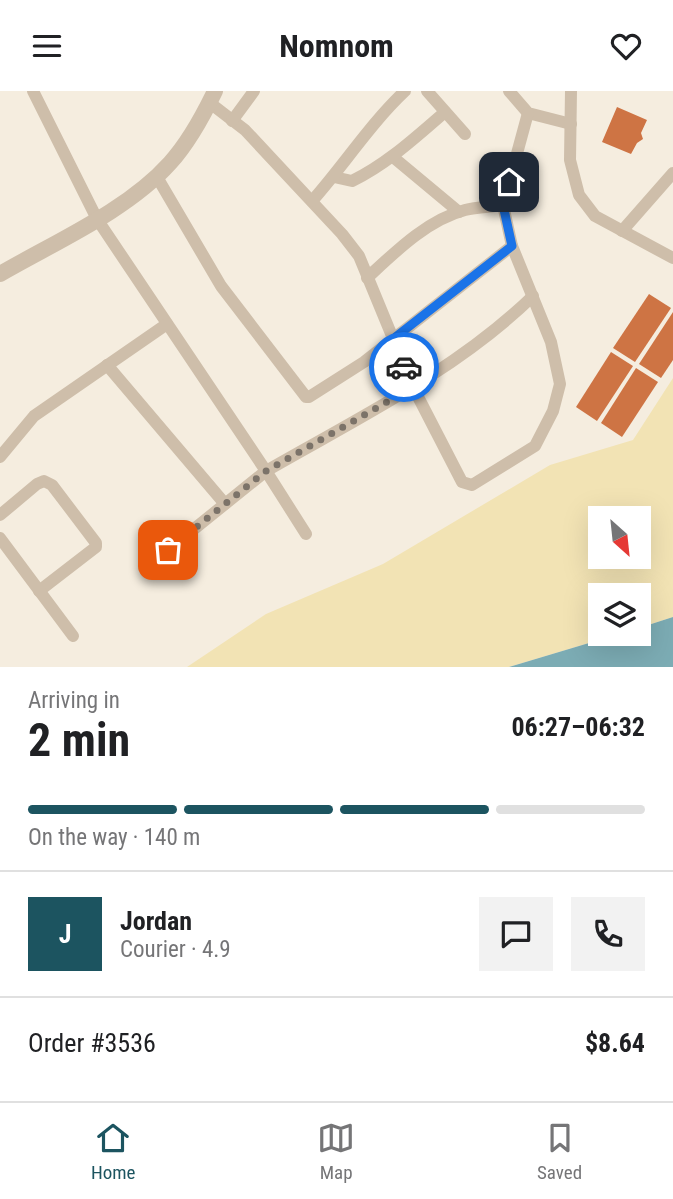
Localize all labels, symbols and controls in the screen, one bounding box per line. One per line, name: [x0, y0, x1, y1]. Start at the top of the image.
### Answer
icon: menu: [28, 27, 66, 65]
text: Nomnom: [279, 27, 394, 65]
icon: heart: [607, 27, 645, 65]
pin: [479, 152, 539, 212]
icon: home: [490, 163, 528, 201]
courier: [369, 332, 439, 402]
icon: car: [385, 348, 423, 386]
north arrow: [588, 506, 651, 569]
map controls: [588, 506, 651, 646]
pin: [138, 520, 198, 580]
icon: bag: [149, 531, 187, 569]
button: layers: [588, 583, 651, 646]
text: Arriving in: [28, 687, 120, 714]
text: 06:27–06:32: [511, 712, 645, 742]
text: 2 min: [28, 713, 130, 767]
text: On the way · 140 m: [28, 824, 200, 851]
button: chat: [479, 897, 553, 971]
button: phone: [571, 897, 645, 971]
text: Jordan: [120, 906, 192, 936]
text: J: [59, 919, 71, 949]
text: Courier · 4.9: [120, 936, 231, 963]
text: Order #3536: [28, 1028, 156, 1058]
text: $8.64: [585, 1028, 645, 1058]
tab: Home: [91, 1119, 135, 1184]
tab: Map: [317, 1119, 355, 1184]
tab: Saved: [537, 1119, 582, 1184]

